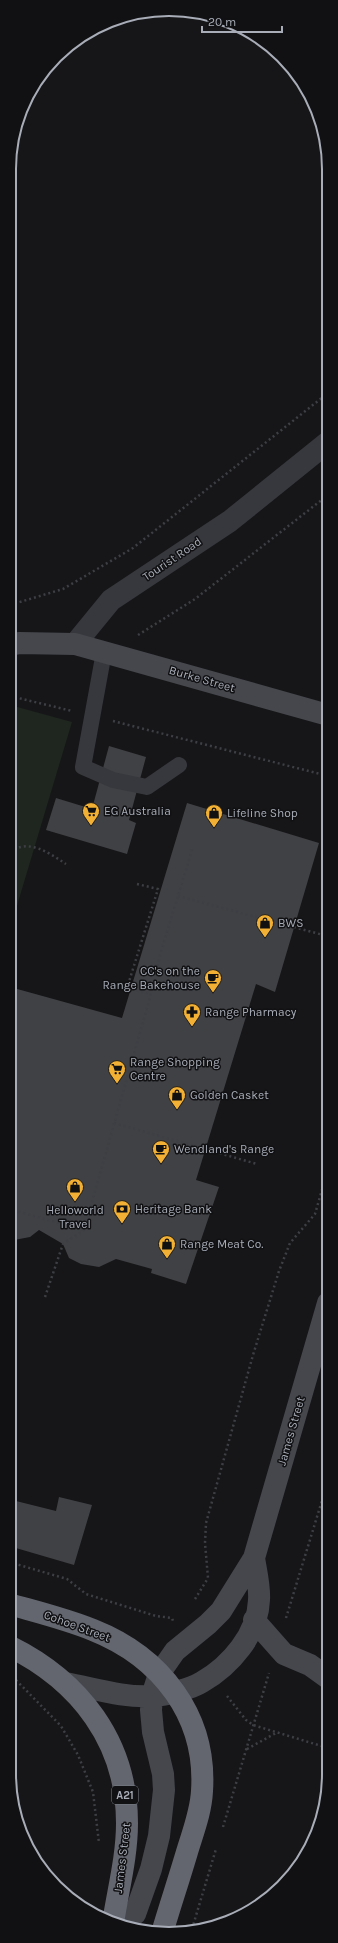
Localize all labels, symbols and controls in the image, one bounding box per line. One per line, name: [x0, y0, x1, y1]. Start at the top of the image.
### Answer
scale bar: [202, 8, 282, 34]
text: 20 m: [208, 15, 236, 29]
street label: Tourist Road: [140, 534, 204, 584]
street label: Burke Street: [167, 663, 237, 695]
supermarket icon: EG Australia: [81, 801, 101, 826]
shop icon: Lifeline Shop: [204, 803, 224, 828]
place label: EG Australia: [104, 804, 171, 818]
place label: Lifeline Shop: [227, 806, 298, 820]
shop icon: BWS: [255, 913, 275, 938]
place label: BWS: [278, 916, 303, 930]
place label: CC's on the Range Bakehouse: [102, 964, 200, 992]
cafe icon: CC's on the Range Bakehouse: [203, 968, 223, 993]
pharmacy icon: Range Pharmacy: [182, 1002, 202, 1027]
place label: Range Pharmacy: [205, 1005, 297, 1019]
place label: Range Shopping Centre: [130, 1055, 220, 1083]
supermarket icon: Range Shopping Centre: [107, 1059, 127, 1084]
shop icon: Golden Casket: [167, 1085, 187, 1110]
place label: Golden Casket: [190, 1088, 269, 1102]
cafe icon: Wendland's Range: [151, 1139, 171, 1164]
place label: Wendland's Range: [174, 1142, 274, 1156]
shop icon: Helloworld Travel: [65, 1177, 85, 1202]
bank icon: Heritage Bank: [112, 1199, 132, 1224]
place label: Heritage Bank: [135, 1202, 212, 1216]
place label: Helloworld Travel: [46, 1203, 104, 1231]
shop icon: Range Meat Co.: [157, 1234, 177, 1259]
place label: Range Meat Co.: [180, 1237, 263, 1251]
street label: James Street: [274, 1395, 308, 1467]
street label: Cohoe Street: [42, 1608, 113, 1645]
road number: A21: [112, 1786, 138, 1804]
street label: James Street: [111, 1821, 133, 1894]

